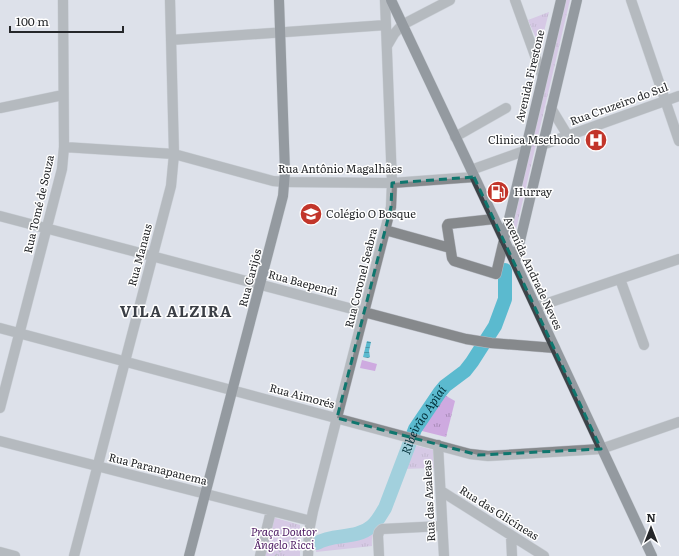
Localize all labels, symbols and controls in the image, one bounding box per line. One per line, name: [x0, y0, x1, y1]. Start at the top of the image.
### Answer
scale bar: [10, 8, 123, 34]
text: 100 m: [16, 12, 49, 30]
street label: Avenida Firestone: [511, 28, 547, 123]
street label: Rua Cruzeiro do Sul: [567, 78, 670, 128]
hospital icon: Clinica Msethodo: [583, 127, 609, 153]
place label: Clinica Msethodo: [488, 131, 580, 147]
street label: Rua Tomé de Souza: [19, 153, 57, 255]
street label: Rua Antônio Magalhães: [278, 160, 402, 176]
fuel station icon: Hurray: [485, 179, 511, 205]
place label: Hurray: [514, 183, 553, 199]
school or university icon: Colégio O Bosque: [298, 201, 324, 227]
place label: Colégio O Bosque: [326, 205, 416, 221]
street label: Avenida Andrade Neves: [501, 213, 567, 332]
street label: Rua Manaus: [123, 222, 155, 288]
street label: Rua Coronel Seabra: [340, 226, 380, 329]
street label: Rua Carijós: [234, 247, 264, 309]
street label: Rua Baependi: [267, 265, 340, 299]
district label: VILA ALZIRA: [120, 299, 232, 322]
street label: Rua Aimorés: [268, 379, 337, 411]
water label: Ribeirão Apiaí: [396, 381, 450, 457]
street label: Rua Paranapanema: [107, 448, 209, 488]
street label: Rua das Azaleas: [418, 460, 438, 542]
street label: Rua das Glicíneas: [457, 481, 542, 543]
north arrow: [631, 508, 671, 548]
text: N: [646, 509, 656, 525]
park label: Praça Doutor Ângelo Ricci: [251, 523, 317, 552]

